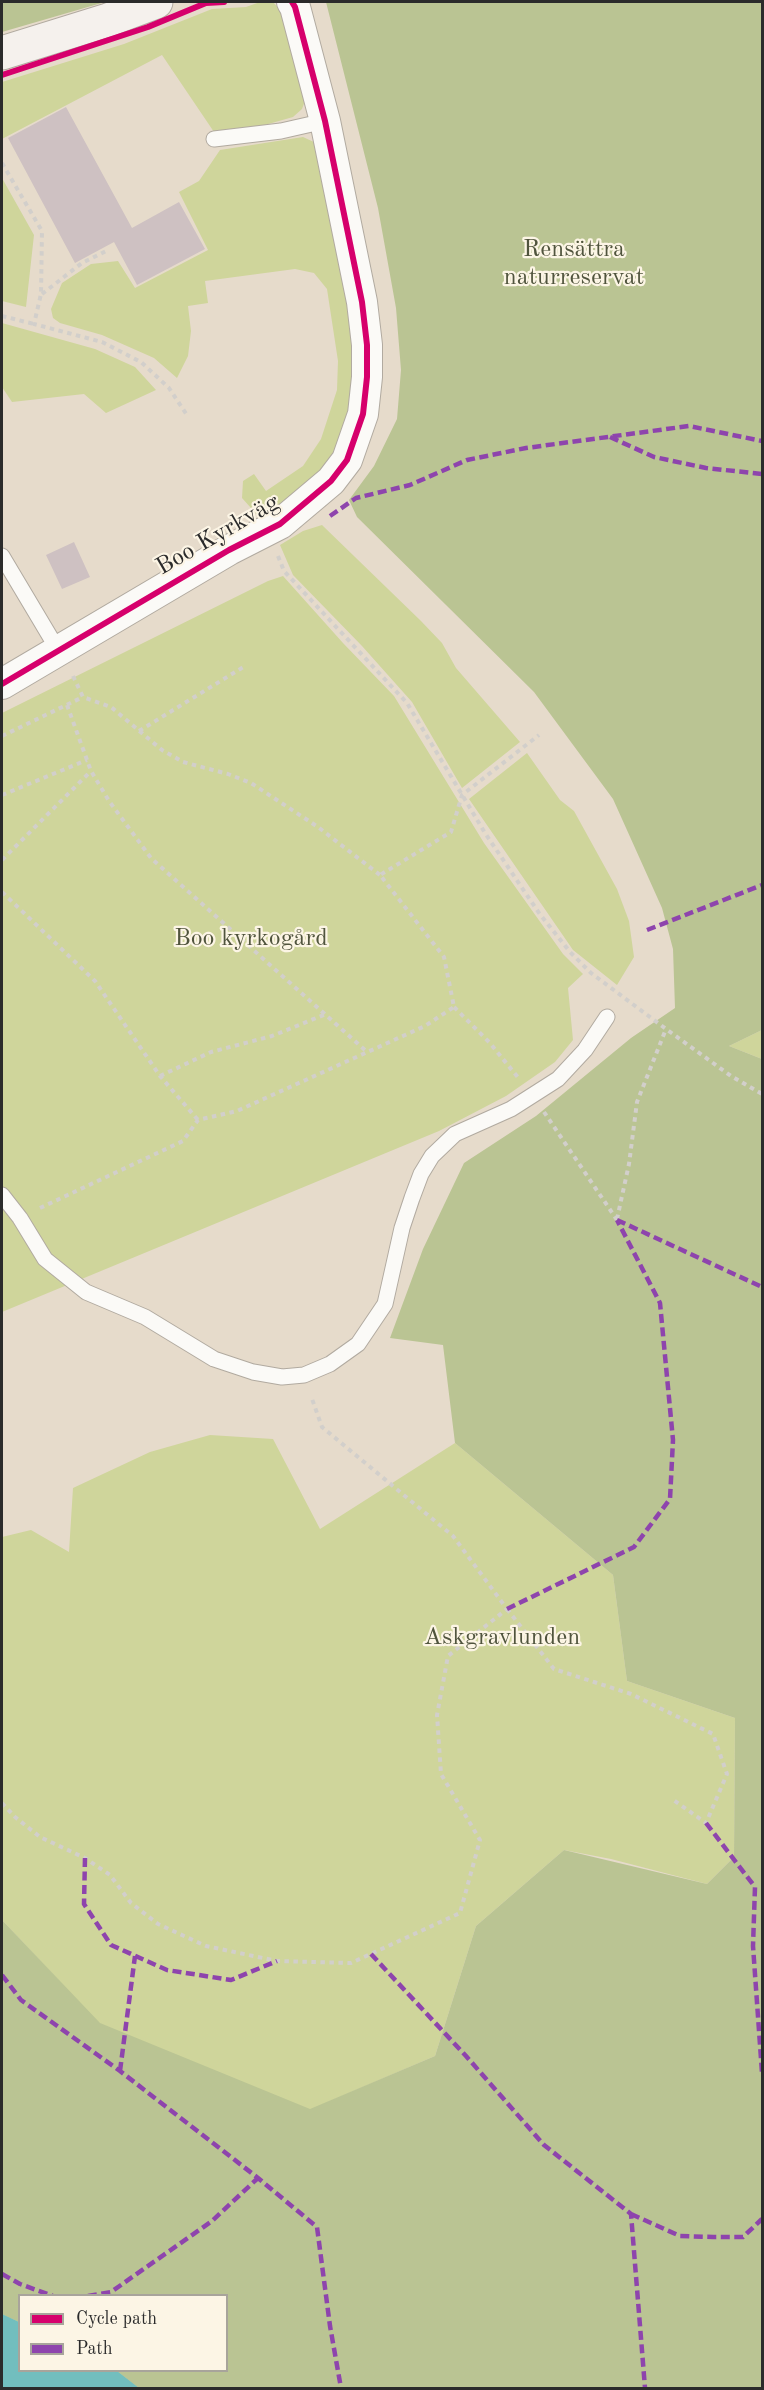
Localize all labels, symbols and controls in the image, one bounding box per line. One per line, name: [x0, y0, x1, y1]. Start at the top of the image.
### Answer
park label: Rensättra naturreservat: [504, 236, 644, 292]
street label: Boo Kyrkväg: [151, 488, 285, 582]
park label: Boo kyrkogård: [174, 925, 328, 953]
park label: Askgravlunden: [424, 1624, 580, 1652]
legend: [18, 2294, 228, 2372]
text: Cycle path: [76, 2310, 157, 2328]
text: Path: [76, 2340, 112, 2358]

